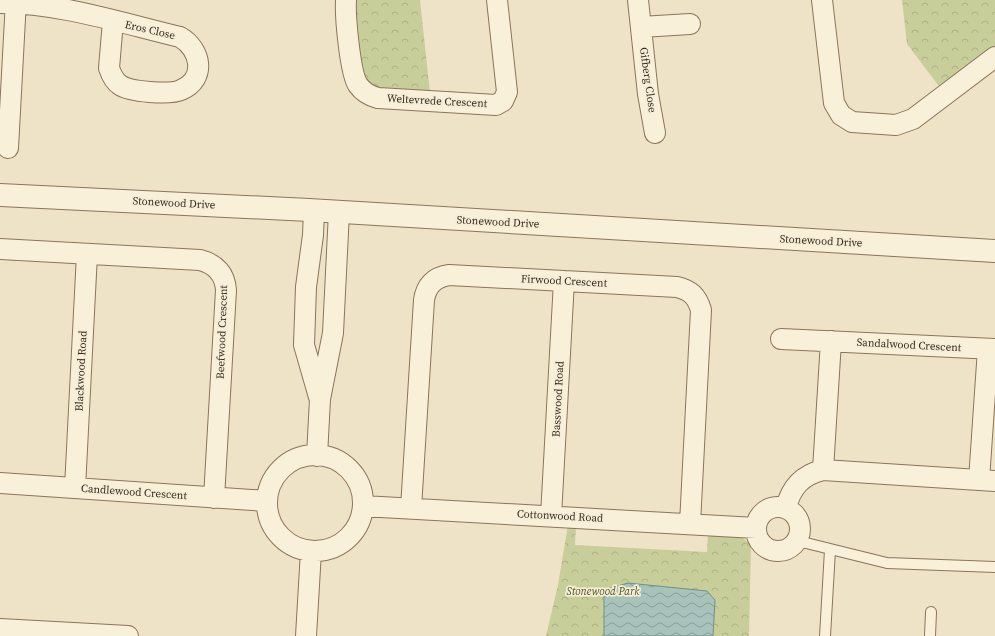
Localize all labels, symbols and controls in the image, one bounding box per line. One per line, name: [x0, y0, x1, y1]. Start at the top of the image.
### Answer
street label: Eros Close: [123, 17, 177, 43]
street label: Gifberg Close: [636, 46, 660, 114]
street label: Weltevrede Crescent: [386, 91, 488, 111]
street label: Stonewood Drive: [132, 193, 216, 213]
street label: Stonewood Drive: [456, 212, 540, 232]
street label: Stonewood Drive: [779, 231, 863, 251]
street label: Firwood Crescent: [520, 271, 608, 291]
street label: Beefwood Crescent: [213, 284, 231, 379]
street label: Blackwood Road: [71, 329, 91, 412]
street label: Sandalwood Crescent: [856, 335, 962, 355]
street label: Basswood Road: [549, 360, 568, 437]
street label: Candlewood Crescent: [80, 481, 188, 503]
street label: Cottonwood Road: [516, 506, 604, 526]
park label: Stonewood Park: [567, 584, 640, 599]

